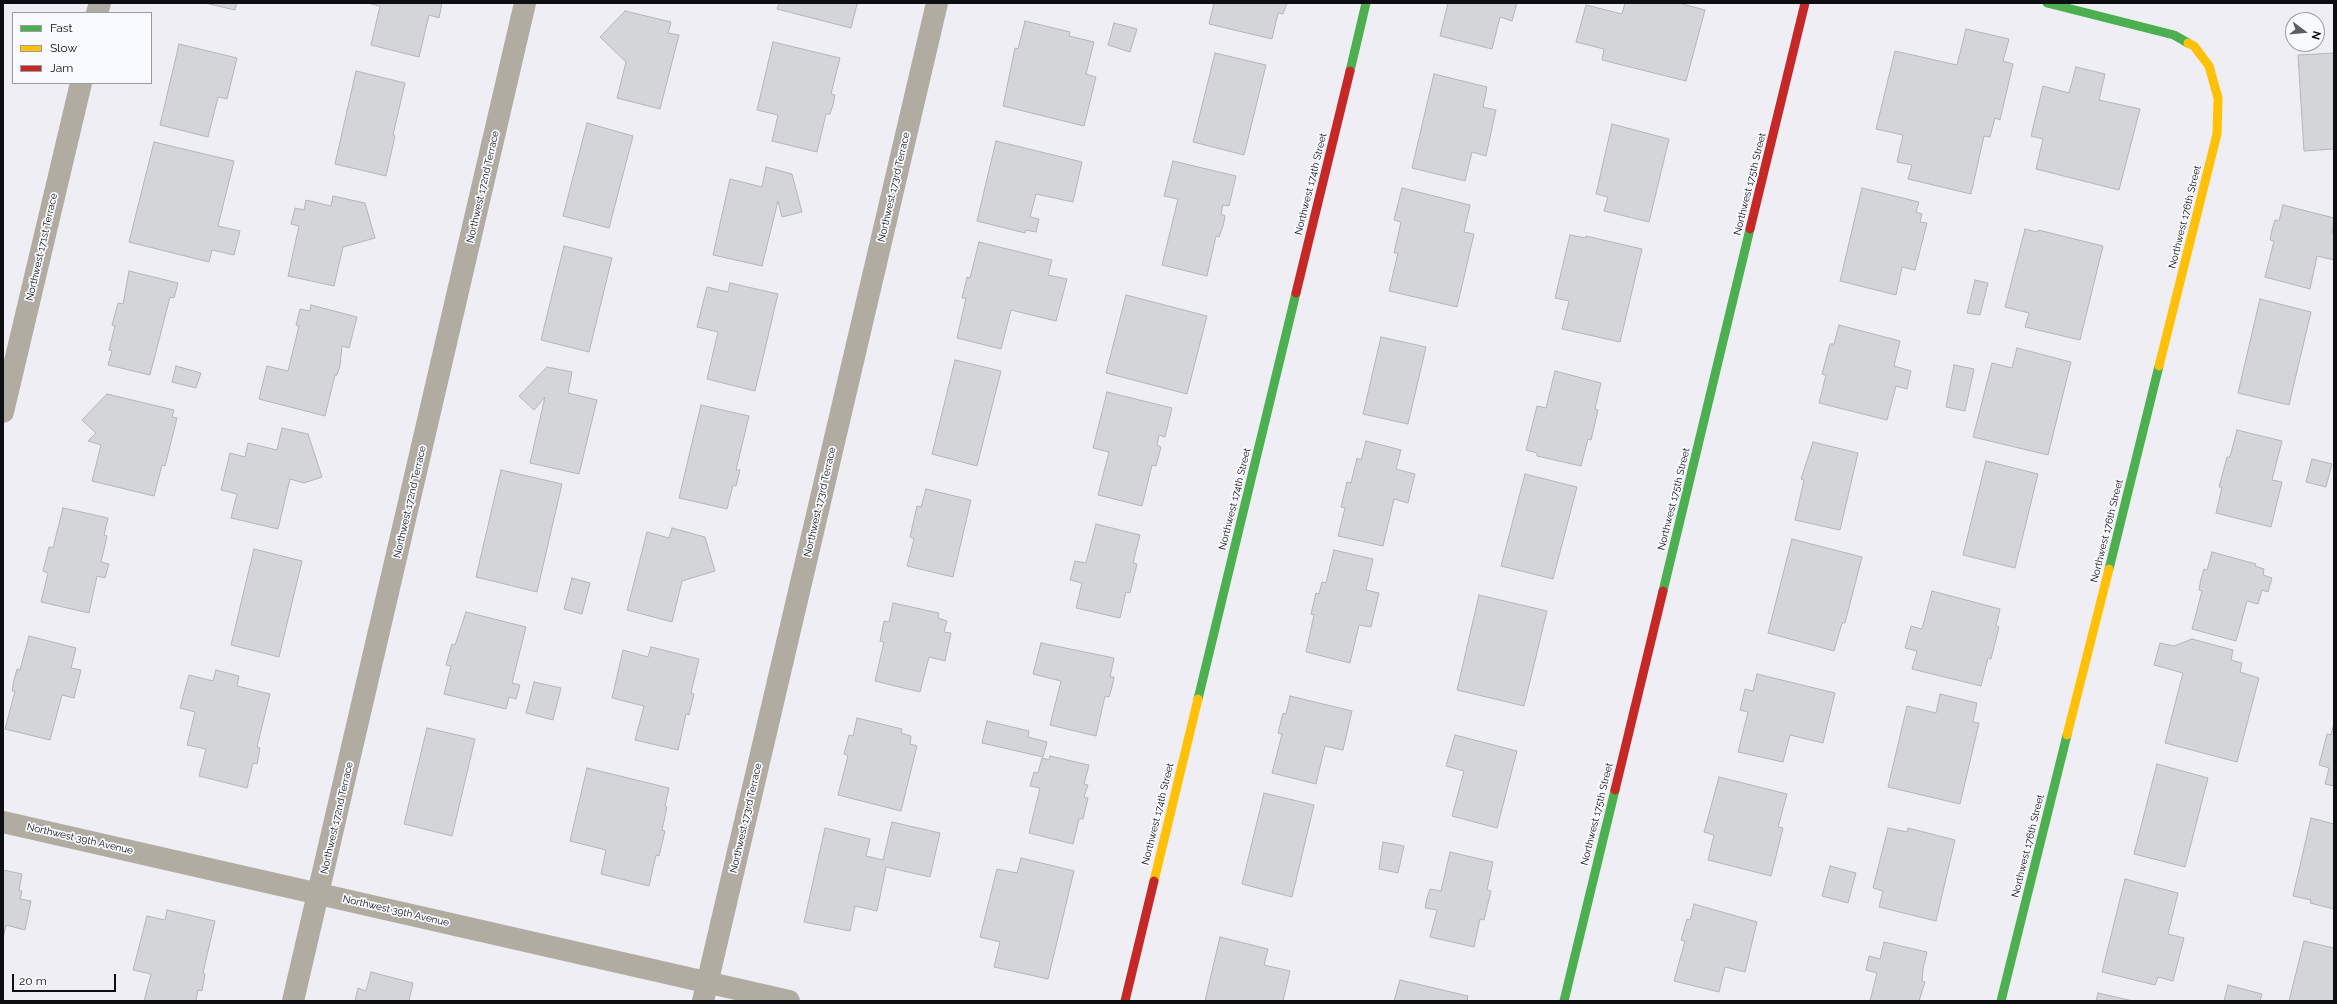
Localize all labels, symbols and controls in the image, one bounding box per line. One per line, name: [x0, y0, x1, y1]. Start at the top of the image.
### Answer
legend: [12, 12, 152, 84]
north arrow: [2285, 12, 2325, 52]
text: Fast: [50, 21, 73, 35]
text: N: [2309, 29, 2323, 41]
text: Slow: [50, 41, 77, 55]
text: Jam: [50, 61, 73, 75]
street label: Northwest 172nd Terrace: [464, 130, 502, 244]
street label: Northwest 173rd Terrace: [876, 131, 912, 243]
street label: Northwest 174th Street: [1293, 132, 1329, 236]
street label: Northwest 175th Street: [1731, 132, 1769, 236]
street label: Northwest 176th Street: [2166, 164, 2204, 270]
street label: Northwest 171st Terrace: [24, 192, 60, 302]
street label: Northwest 172nd Terrace: [391, 445, 429, 559]
street label: Northwest 173rd Terrace: [802, 446, 838, 558]
street label: Northwest 174th Street: [1217, 447, 1253, 551]
street label: Northwest 175th Street: [1655, 447, 1693, 551]
street label: Northwest 176th Street: [2088, 478, 2126, 584]
street label: Northwest 172nd Terrace: [318, 761, 356, 875]
street label: Northwest 173rd Terrace: [728, 762, 764, 874]
street label: Northwest 174th Street: [1140, 762, 1176, 866]
street label: Northwest 175th Street: [1578, 762, 1616, 866]
street label: Northwest 176th Street: [2009, 793, 2047, 899]
street label: Northwest 39th Avenue: [26, 821, 134, 857]
street label: Northwest 39th Avenue: [342, 893, 450, 929]
scale bar: [14, 966, 118, 992]
text: 20 m: [19, 974, 47, 988]

